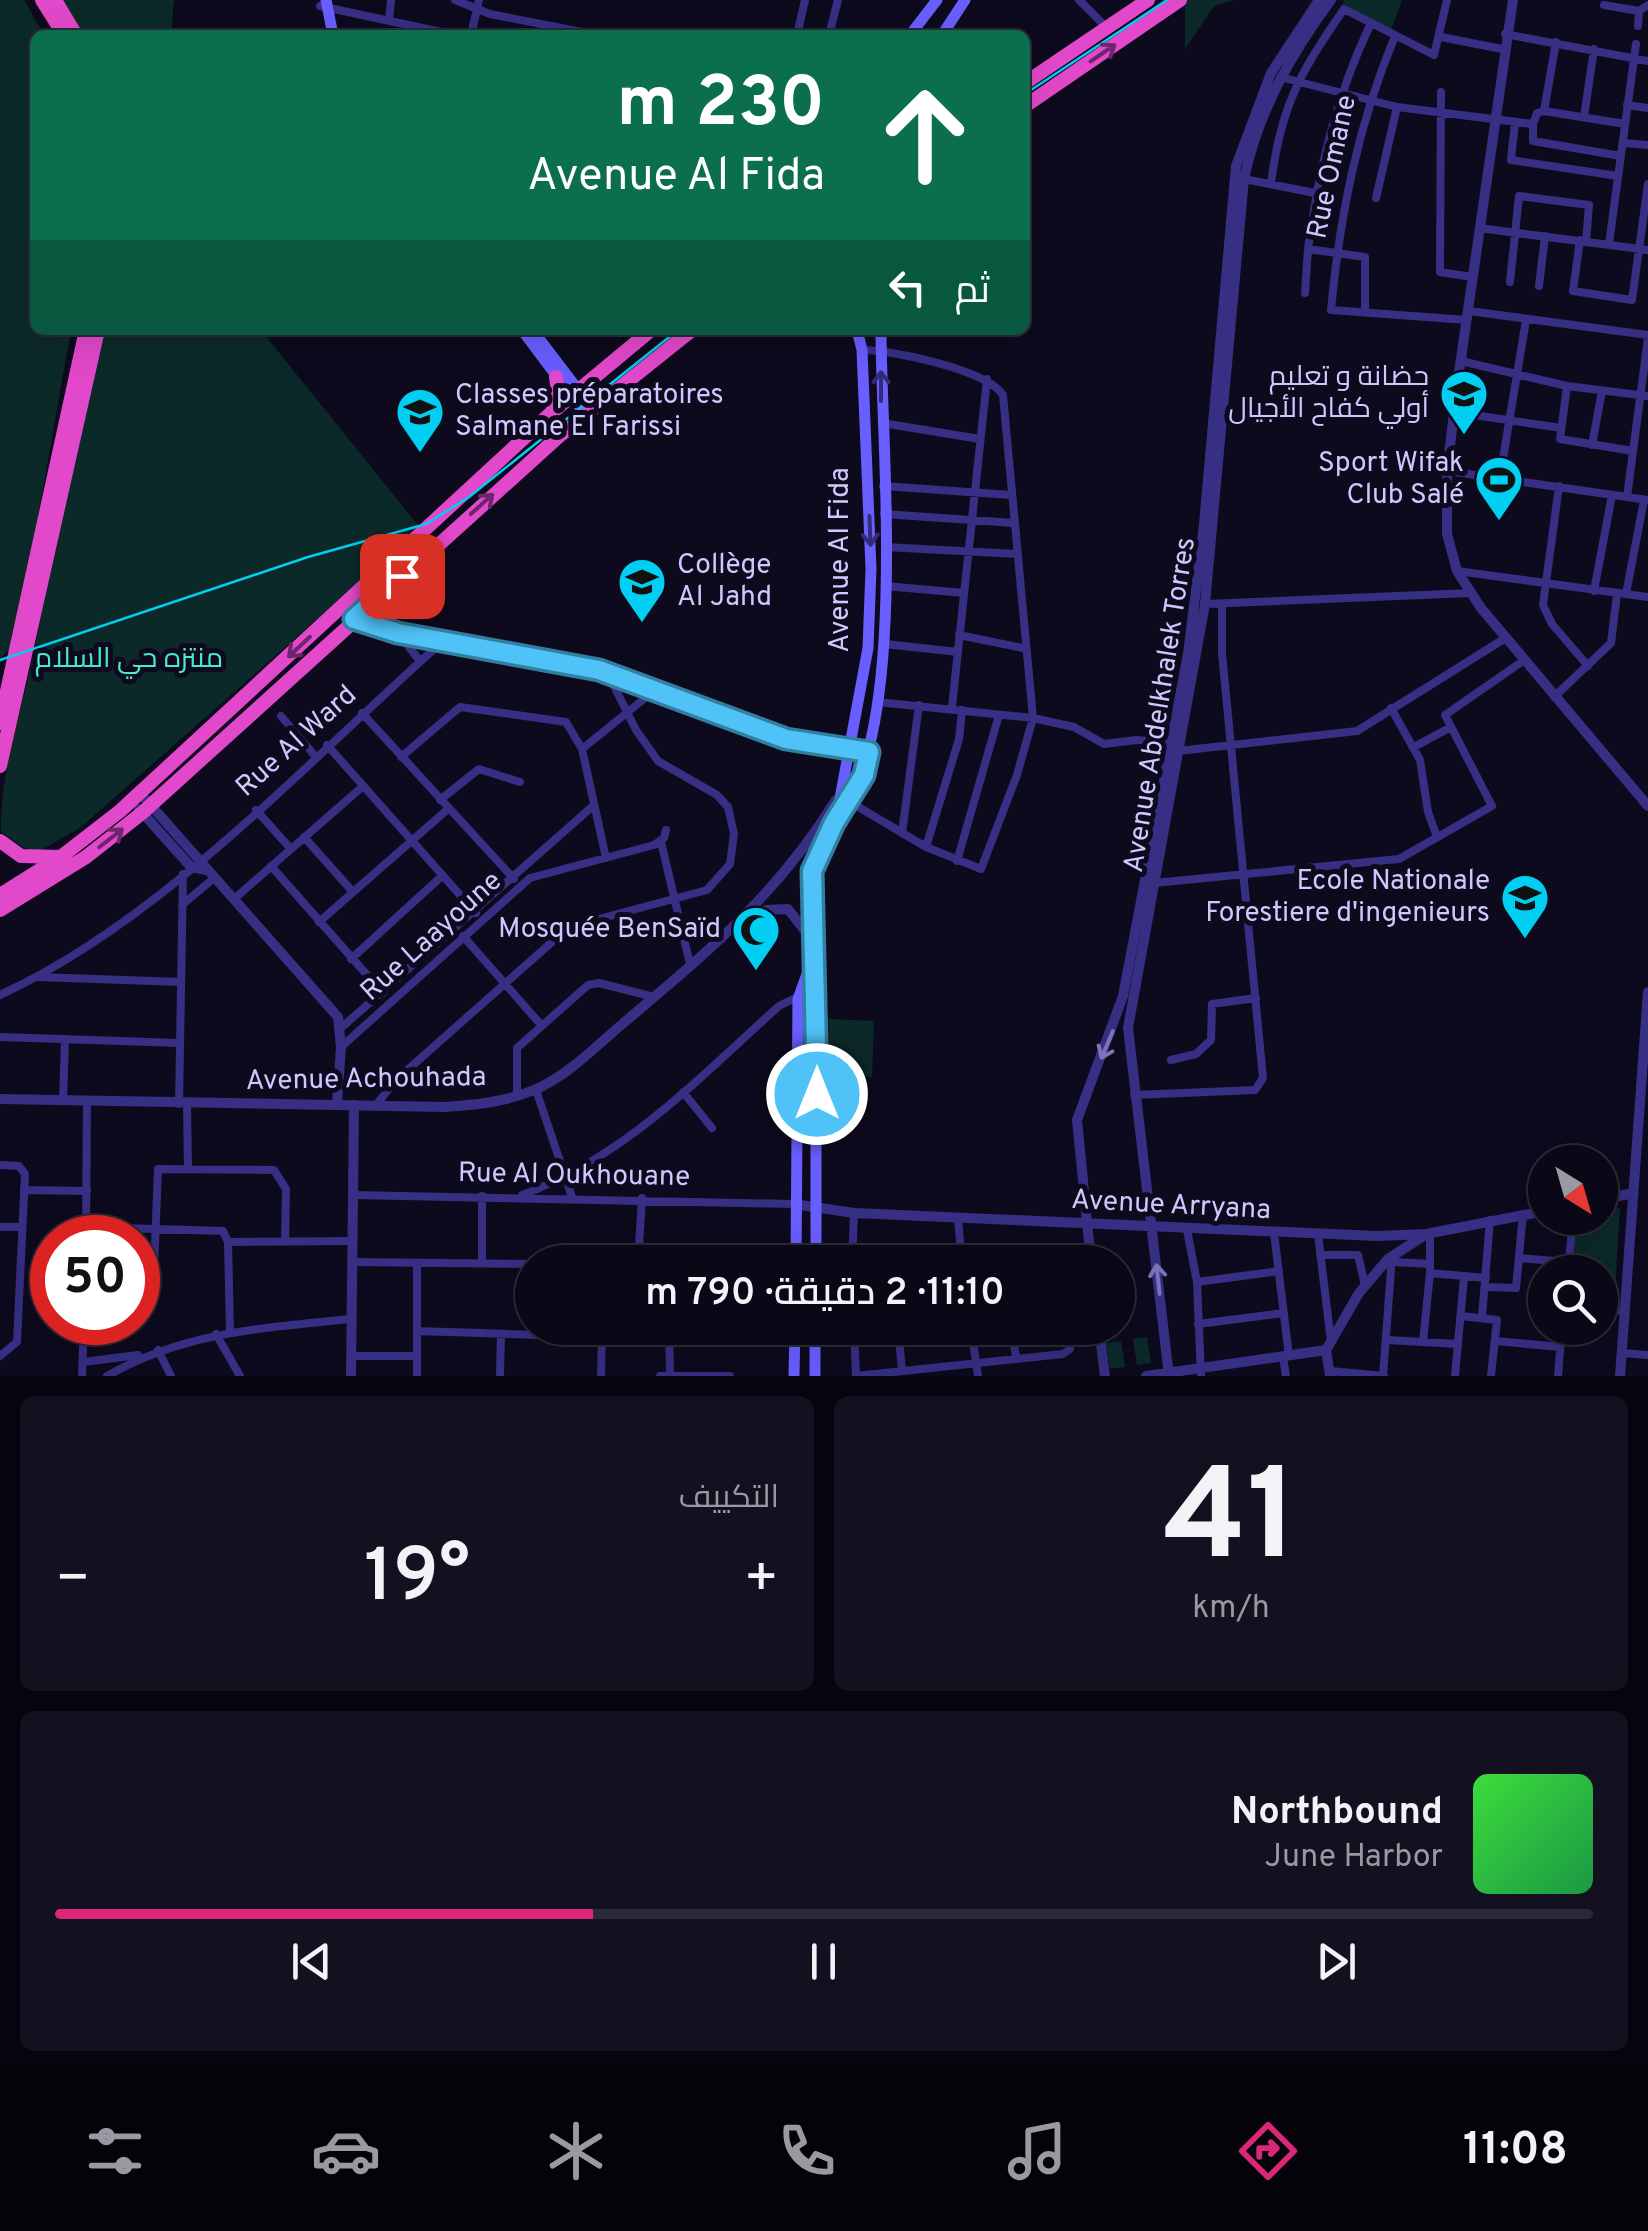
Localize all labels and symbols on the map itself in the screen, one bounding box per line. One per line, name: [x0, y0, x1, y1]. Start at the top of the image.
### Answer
one-way arrow: [1089, 43, 1116, 64]
street label: Rue Omane: [1300, 92, 1366, 242]
place label: حضانة و تعليم أولي كفاح الأجيال: [1228, 360, 1429, 429]
school or university icon: حضانة و تعليم أولي كفاح الأجيال: [1438, 368, 1490, 436]
one-way arrow: [872, 371, 890, 404]
place label: Classes préparatoires Salmane El Farissi: [455, 378, 724, 446]
school or university icon: Classes préparatoires Salmane El Farissi: [394, 386, 446, 454]
place label: Sport Wifak Club Salé: [1318, 446, 1464, 514]
sports icon: Sport Wifak Club Salé: [1473, 454, 1525, 522]
street label: Avenue Al Fida: [823, 467, 859, 653]
one-way arrow: [469, 493, 495, 515]
one-way arrow: [861, 515, 880, 547]
pin: [360, 534, 445, 619]
street label: Avenue Abdelkhalek Torres: [1117, 535, 1205, 875]
place label: Collège Al Jahd: [677, 548, 772, 616]
school or university icon: Collège Al Jahd: [616, 556, 668, 624]
one-way arrow: [287, 635, 311, 659]
park label: منتزه حي السلام: [35, 642, 223, 679]
street label: Rue Al Ward: [229, 678, 365, 806]
one-way arrow: [97, 827, 124, 848]
street label: Rue Laayoune: [354, 864, 510, 1010]
place label: Ecole Nationale Forestiere d'ingenieurs: [1205, 864, 1490, 932]
school or university icon: Ecole Nationale Forestiere d'ingenieurs: [1499, 872, 1551, 940]
mosque icon: Mosquée BenSaïd: [730, 904, 782, 972]
place label: Mosquée BenSaïd: [498, 912, 721, 948]
one-way arrow: [1097, 1029, 1115, 1060]
position arrow: [765, 1042, 869, 1146]
street label: Avenue Achouhada: [245, 1060, 487, 1100]
north arrow: [1528, 1145, 1618, 1235]
street label: Rue Al Oukhouane: [457, 1156, 691, 1196]
street label: Avenue Arryana: [1070, 1183, 1272, 1229]
speed limit sign: 50: [30, 1215, 160, 1345]
one-way arrow: [1148, 1264, 1167, 1296]

